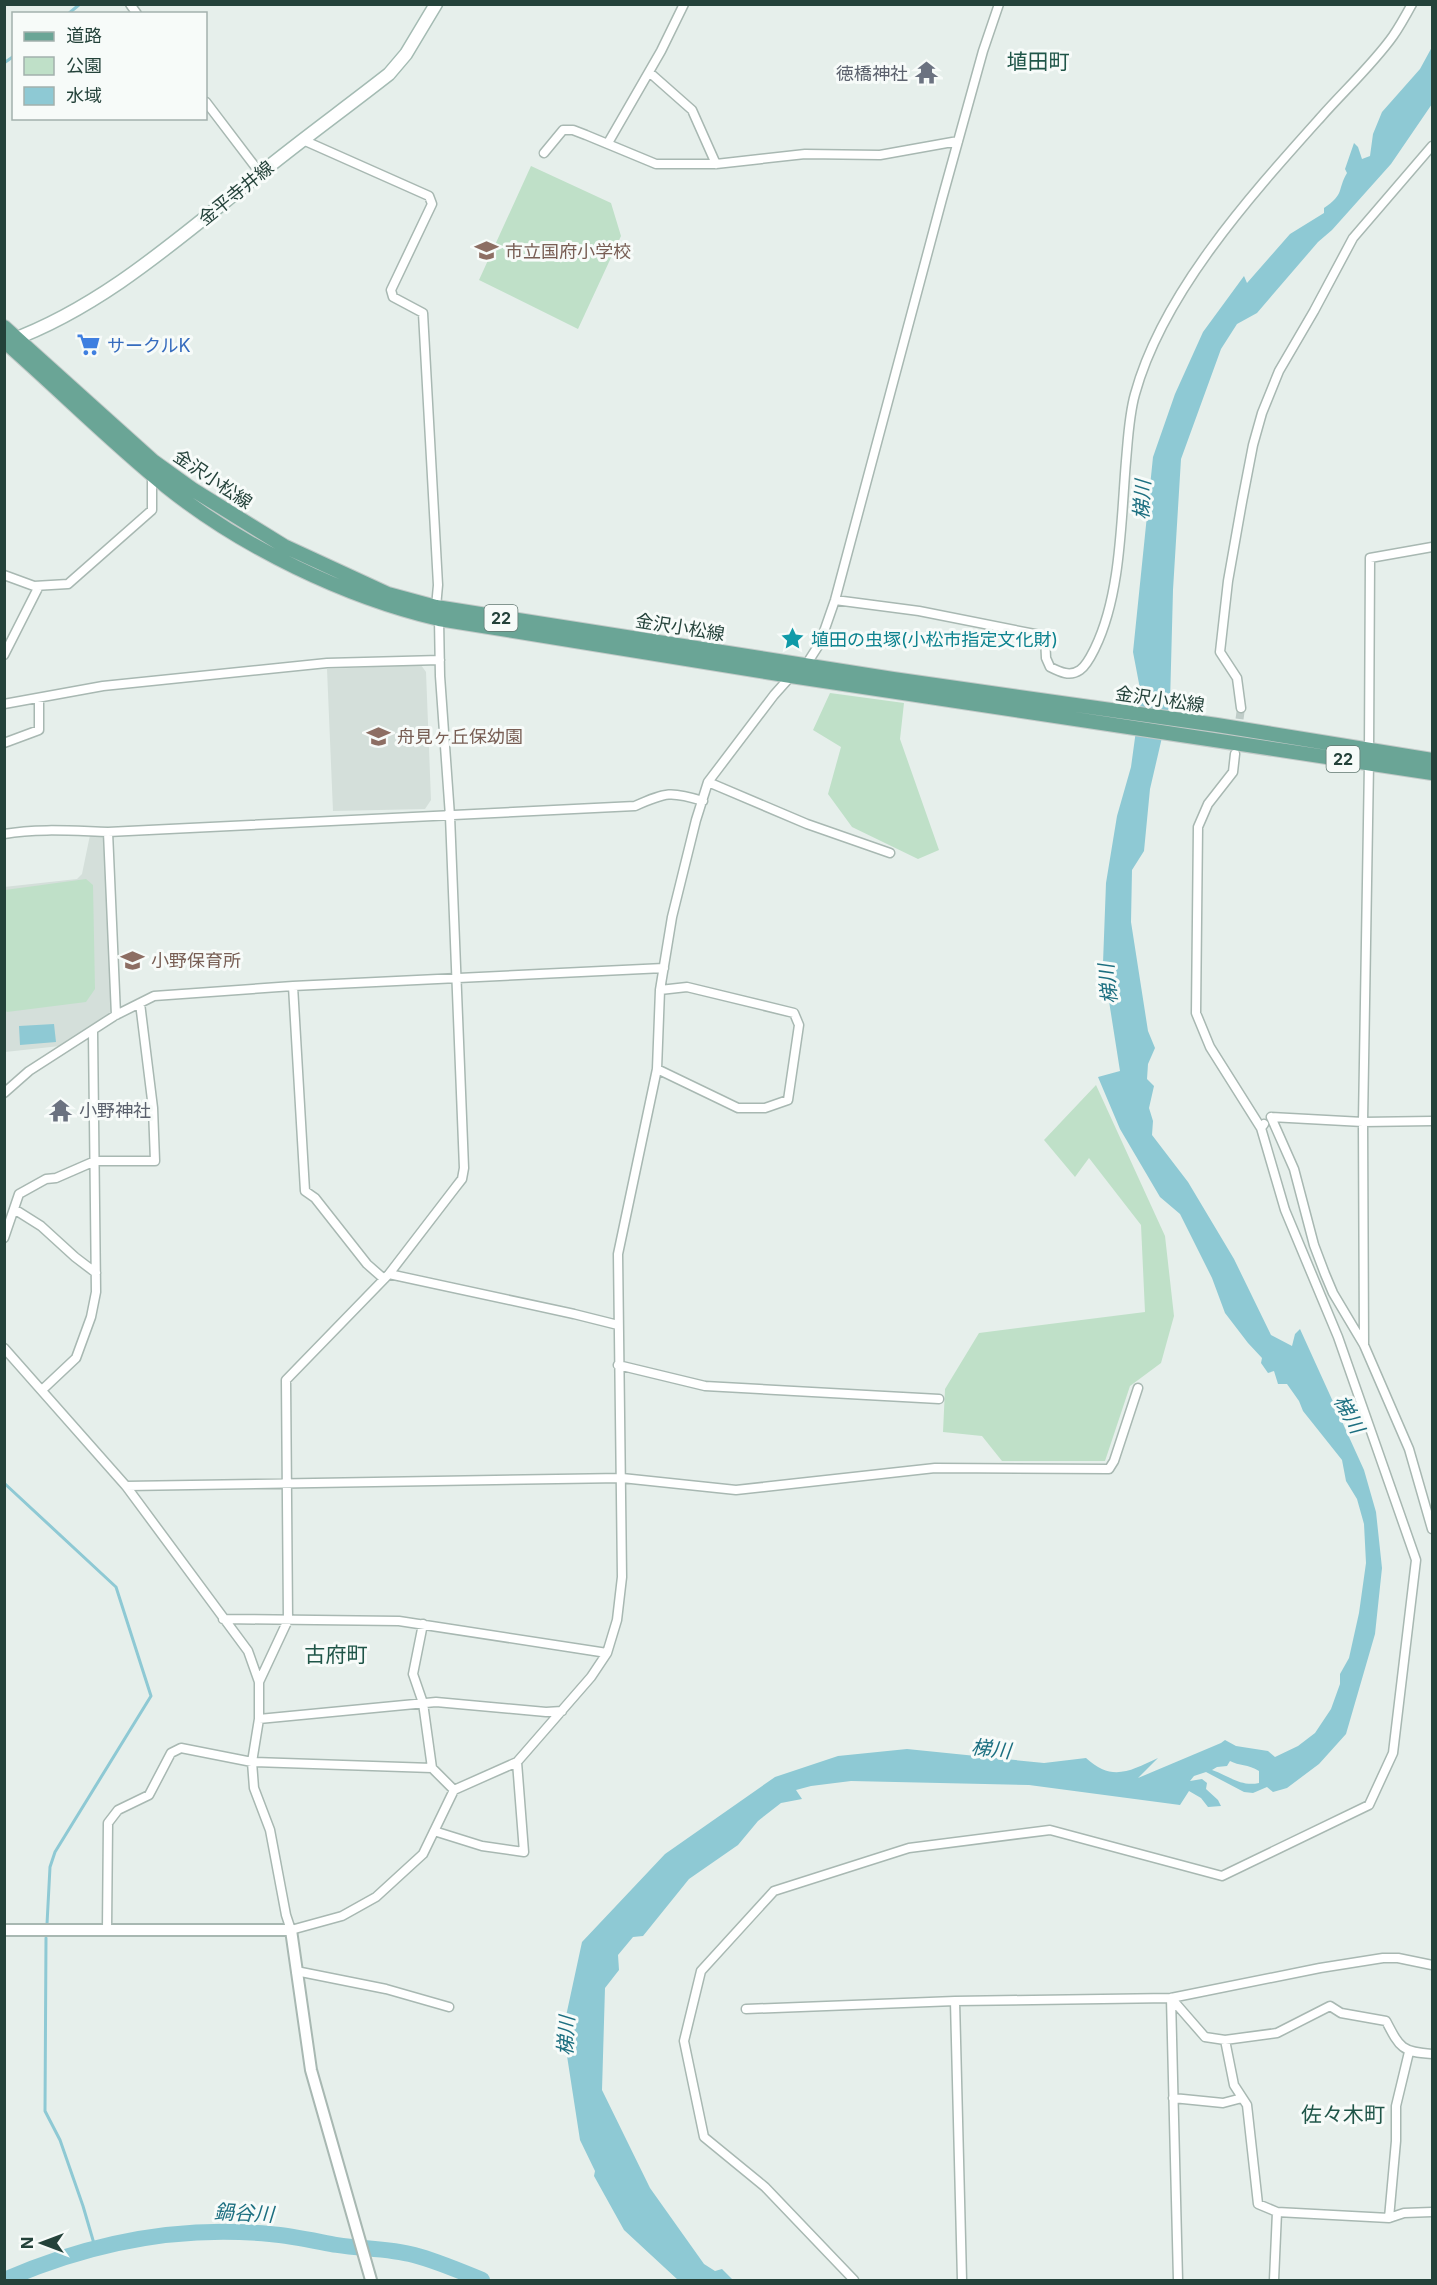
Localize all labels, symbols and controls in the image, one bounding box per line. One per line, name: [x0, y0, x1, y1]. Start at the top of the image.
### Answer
legend: [12, 12, 207, 120]
text: 道路: [66, 25, 102, 46]
district label: 埴田町: [1007, 49, 1070, 74]
text: 公園: [66, 55, 102, 76]
temple icon: 徳橋神社: [913, 60, 939, 86]
place label: 徳橋神社: [836, 63, 908, 84]
text: 水域: [66, 85, 102, 106]
street label: 金平寺井線: [194, 157, 278, 229]
school or university icon: 市立国府小学校: [474, 238, 500, 264]
place label: 市立国府小学校: [505, 241, 631, 262]
supermarket icon: サークルK: [76, 332, 102, 358]
place label: サークルK: [107, 335, 191, 356]
street label: 金沢小松線: [170, 445, 256, 513]
water label: 梯川: [1129, 477, 1155, 521]
road number: 22: [484, 605, 518, 631]
street label: 金沢小松線: [634, 610, 726, 644]
place icon: 埴田の虫塚(小松市指定文化財): [780, 626, 806, 652]
place label: 埴田の虫塚(小松市指定文化財): [811, 629, 1058, 650]
street label: 金沢小松線: [1114, 682, 1206, 716]
school or university icon: 舟見ヶ丘保幼園: [366, 723, 392, 749]
place label: 舟見ヶ丘保幼園: [397, 726, 523, 747]
road number: 22: [1326, 746, 1360, 772]
school or university icon: 小野保育所: [120, 947, 146, 973]
place label: 小野保育所: [151, 950, 241, 971]
water label: 梯川: [1094, 961, 1122, 1005]
temple icon: 小野神社: [48, 1097, 74, 1123]
place label: 小野神社: [79, 1100, 151, 1121]
water label: 梯川: [1329, 1391, 1370, 1439]
district label: 古府町: [305, 1642, 368, 1667]
water label: 梯川: [970, 1735, 1014, 1763]
water label: 梯川: [553, 2013, 579, 2057]
district label: 佐々木町: [1301, 2102, 1385, 2127]
water label: 鍋谷川: [213, 2199, 277, 2227]
north arrow: [12, 2213, 72, 2273]
text: N: [17, 2237, 37, 2249]

